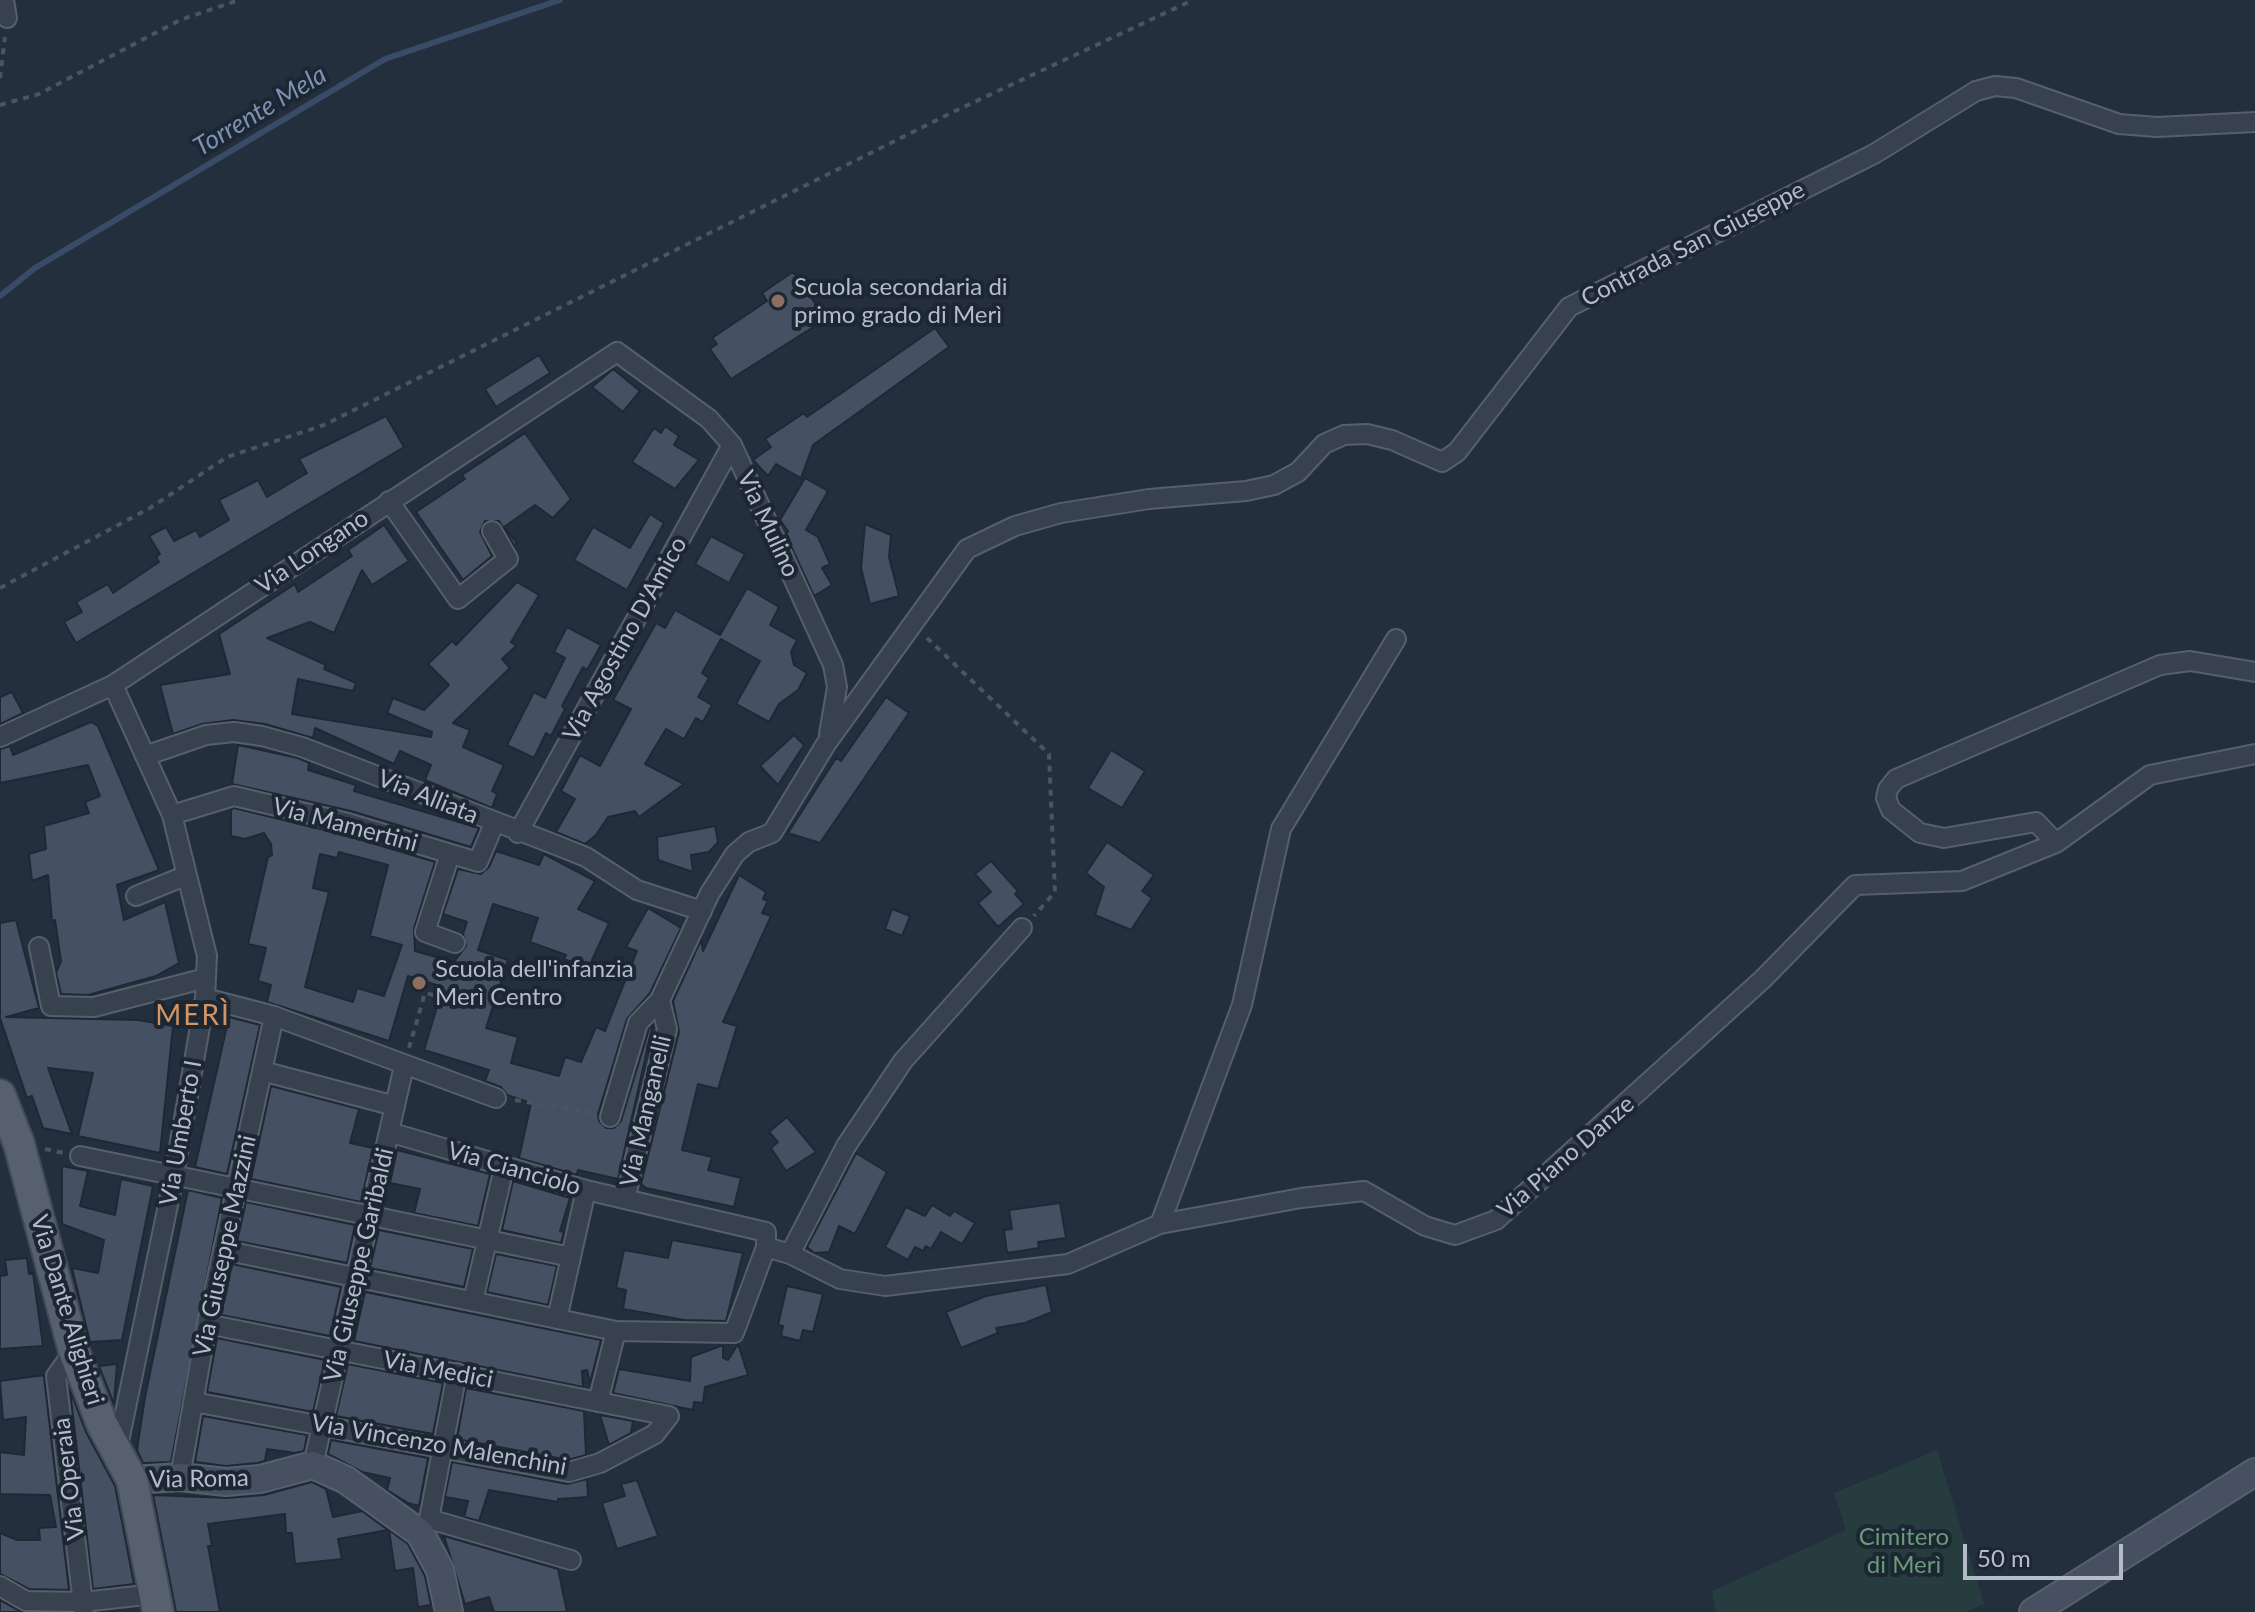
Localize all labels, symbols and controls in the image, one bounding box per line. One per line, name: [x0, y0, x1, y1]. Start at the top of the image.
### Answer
water label: Torrente Mela: [188, 59, 332, 163]
street label: Contrada San Giuseppe: [1577, 175, 1809, 313]
place label: Scuola secondaria di primo grado di Merì: [794, 273, 1008, 329]
marker: Scuola secondaria di primo grado di Merì: [769, 292, 787, 310]
street label: Via Mulino: [731, 466, 805, 582]
street label: Via Longano: [250, 504, 374, 600]
street label: Via Agostino D'Amico: [557, 532, 693, 746]
street label: Via Alliata: [374, 764, 482, 830]
street label: Via Mamertini: [269, 792, 421, 858]
place label: Scuola dell'infanzia Merì Centro: [435, 955, 634, 1011]
marker: Scuola dell'infanzia Merì Centro: [410, 974, 428, 992]
district label: MERÌ: [155, 999, 231, 1033]
street label: Via Manganelli: [615, 1032, 677, 1190]
street label: Via Umberto I: [154, 1058, 208, 1208]
street label: Via Piano Danze: [1492, 1090, 1640, 1224]
street label: Via Giuseppe Mazzini: [187, 1133, 263, 1359]
street label: Via Cianciolo: [444, 1136, 584, 1202]
street label: Via Giuseppe Garibaldi: [318, 1145, 400, 1385]
street label: Via Dante Alighieri: [24, 1212, 110, 1408]
street label: Via Medici: [381, 1345, 495, 1395]
street label: Via Vincenzo Malenchini: [309, 1408, 569, 1482]
street label: Via Operaia: [47, 1416, 91, 1542]
street label: Via Roma: [149, 1464, 249, 1494]
park label: Cimitero di Merì: [1859, 1523, 1949, 1579]
scale bar: [1967, 1528, 2127, 1578]
text: 50 m: [1977, 1543, 2031, 1572]

